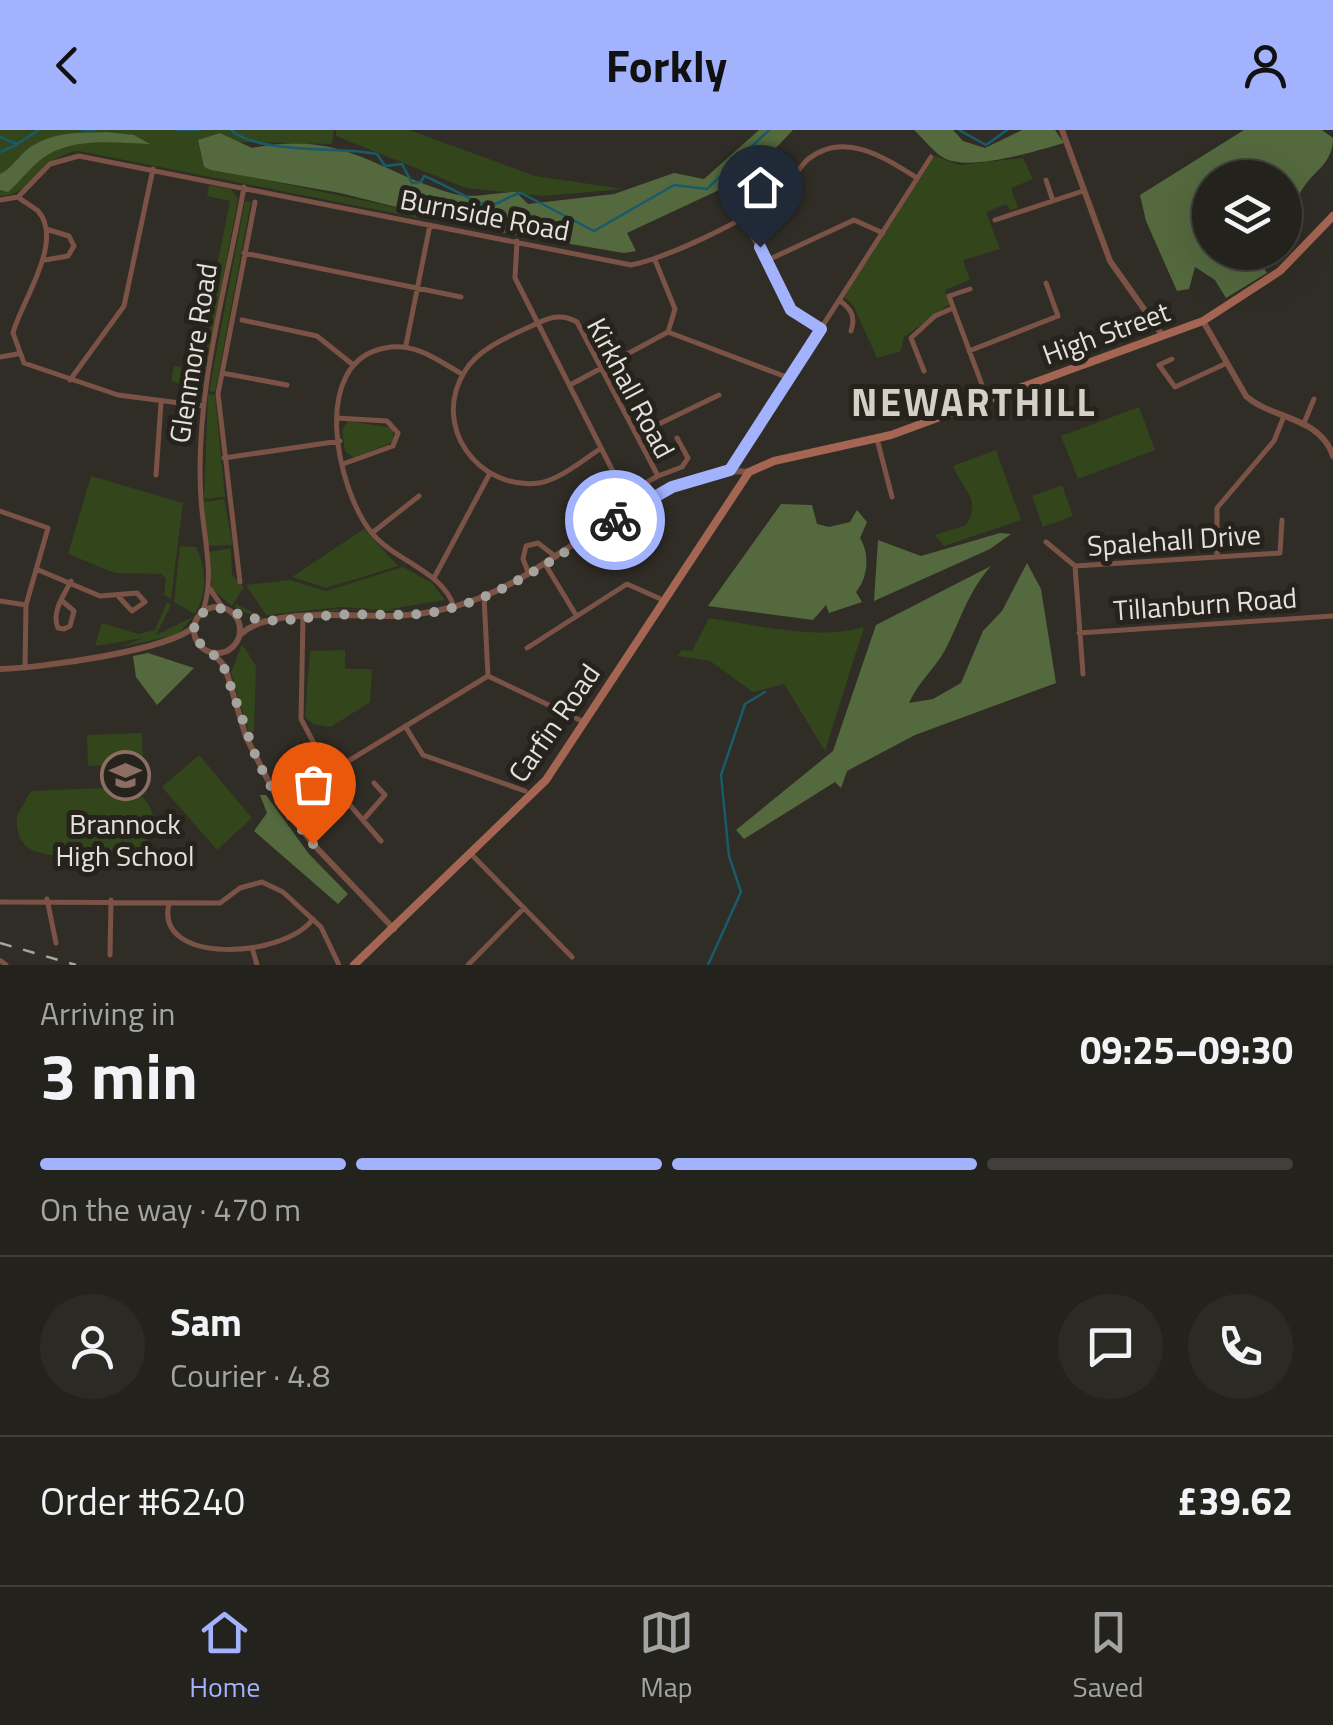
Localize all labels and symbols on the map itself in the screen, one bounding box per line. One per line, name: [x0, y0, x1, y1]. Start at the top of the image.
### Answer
pin: [718, 145, 803, 248]
street label: Burnside Road: [397, 177, 573, 252]
street label: Glenmore Road: [157, 260, 228, 446]
street label: High Street: [1036, 290, 1176, 375]
street label: Kirkhall Road: [576, 310, 687, 466]
district label: NEWARTHILL: [851, 373, 1097, 431]
courier: [565, 470, 665, 570]
street label: Spalehall Drive: [1086, 512, 1262, 567]
street label: Tillanburn Road: [1112, 576, 1298, 631]
street label: Carfin Road: [497, 655, 610, 791]
pin: [271, 742, 356, 845]
school or university icon: Brannock High School: [99, 750, 151, 802]
place label: Brannock High School: [55, 802, 195, 877]

